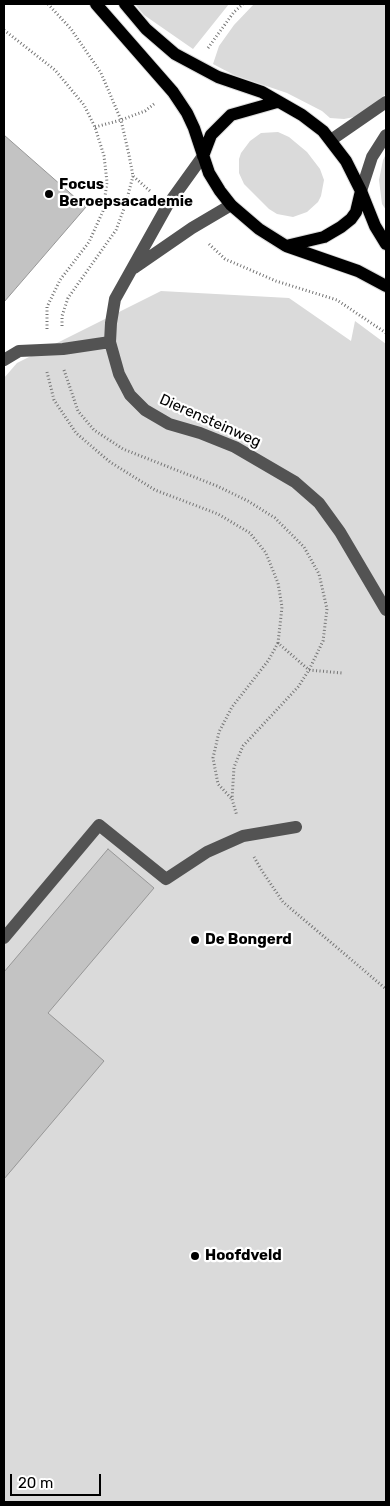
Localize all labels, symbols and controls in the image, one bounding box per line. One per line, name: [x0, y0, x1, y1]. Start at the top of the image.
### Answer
place label: Focus Beroepsacademie: [59, 176, 193, 211]
marker: Focus Beroepsacademie: [43, 188, 55, 200]
street label: Dierensteinweg: [157, 391, 263, 451]
place label: De Bongerd: [205, 931, 292, 949]
marker: De Bongerd: [189, 934, 201, 946]
place label: Hoofdveld: [205, 1247, 282, 1265]
marker: Hoofdveld: [189, 1250, 201, 1262]
scale bar: [12, 1464, 104, 1496]
text: 20 m: [18, 1474, 53, 1492]

